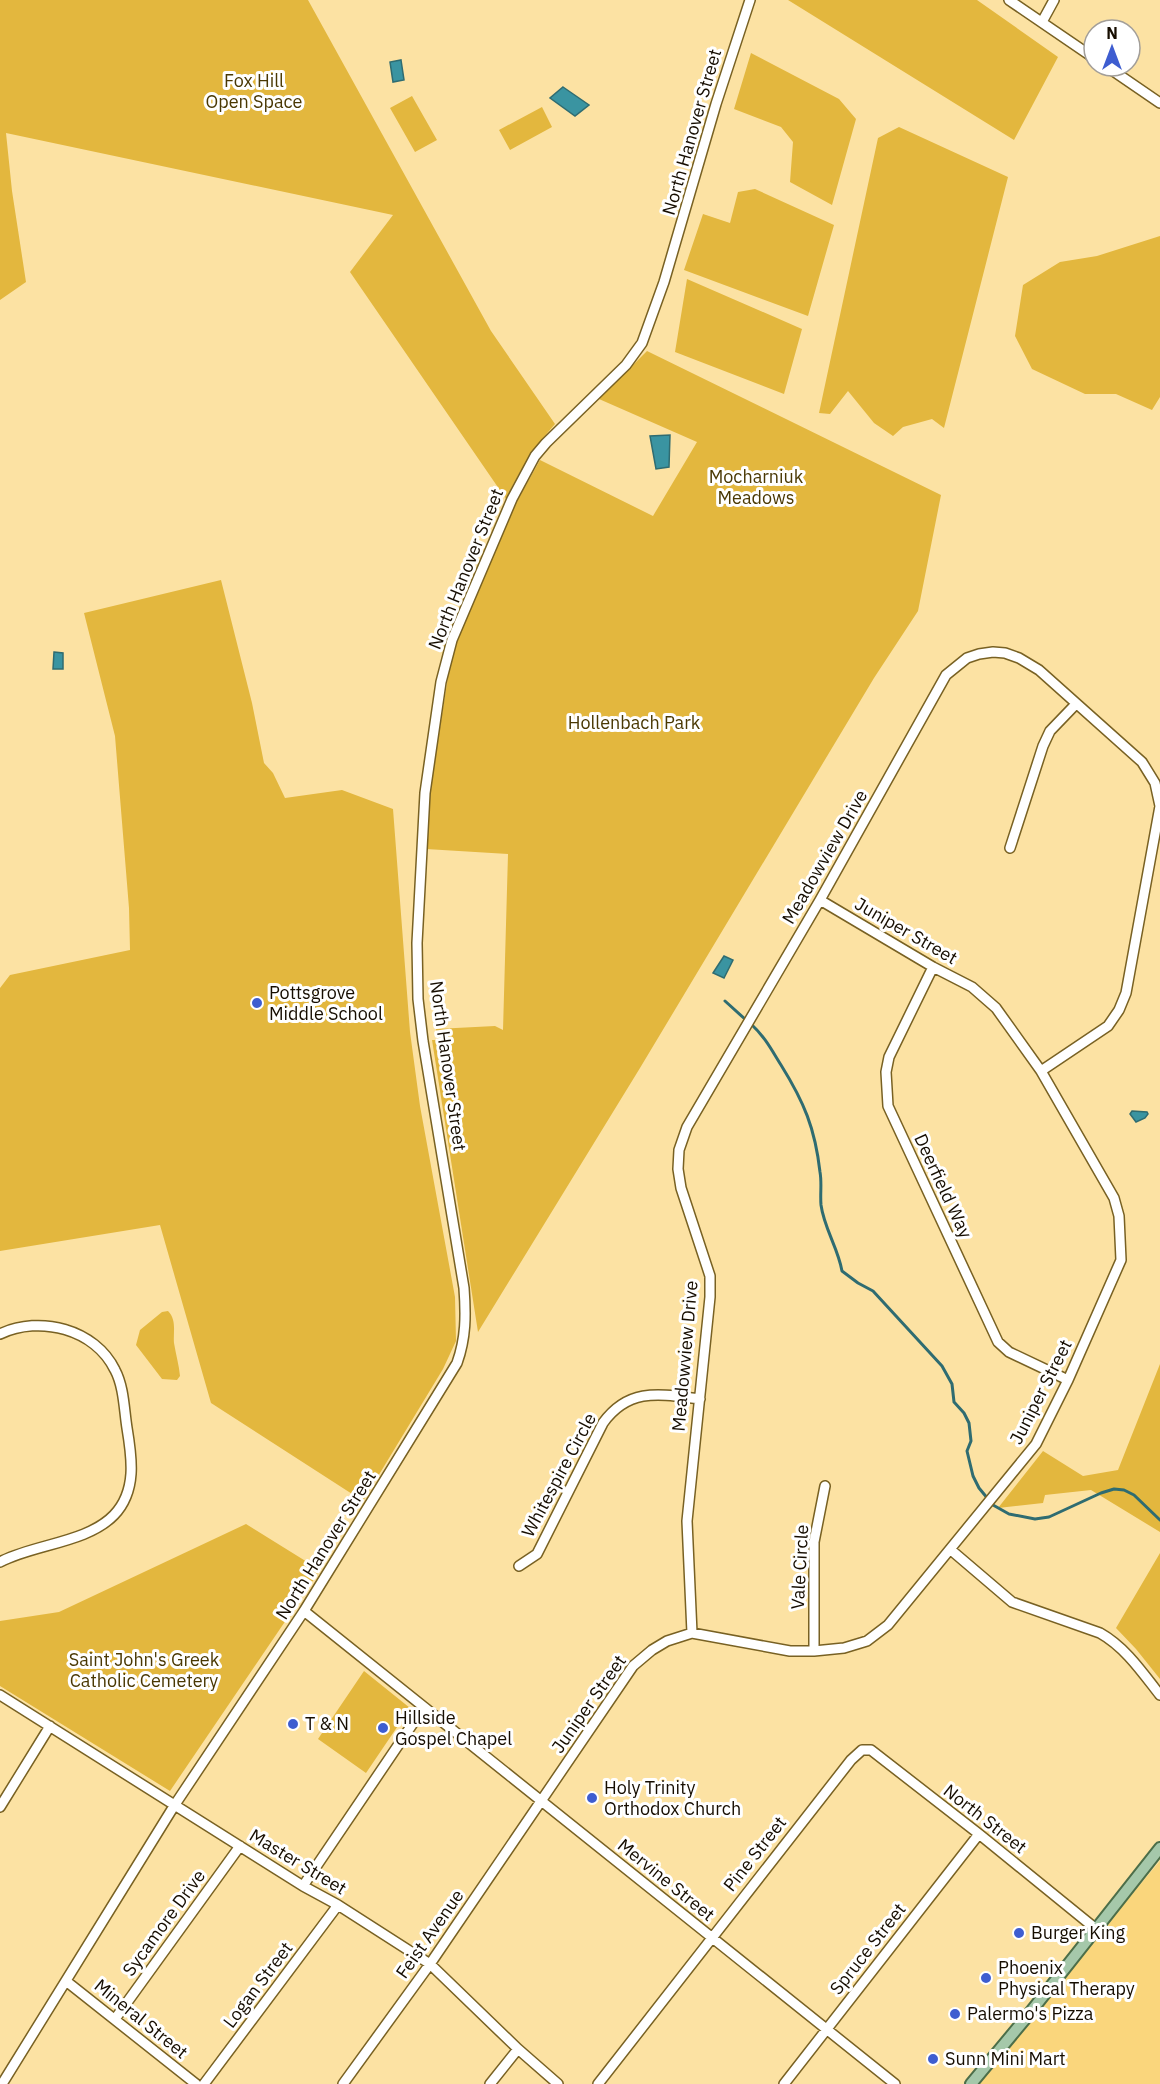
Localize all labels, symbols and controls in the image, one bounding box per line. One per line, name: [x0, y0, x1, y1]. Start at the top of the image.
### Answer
north arrow: [1082, 18, 1142, 78]
text: N: [1106, 23, 1118, 43]
street label: North Hanover Street: [657, 46, 726, 218]
park label: Fox Hill Open Space: [206, 69, 303, 113]
park label: Mocharniuk Meadows: [709, 465, 804, 509]
street label: North Hanover Street: [423, 485, 508, 653]
park label: Hollenbach Park: [568, 711, 701, 734]
street label: Meadowview Drive: [777, 785, 872, 928]
street label: Juniper Street: [851, 892, 962, 969]
street label: North Hanover Street: [425, 979, 472, 1152]
place label: Pottsgrove Middle School: [269, 981, 383, 1025]
marker: Pottsgrove Middle School: [250, 996, 264, 1010]
street label: Deerfield Way: [909, 1130, 978, 1242]
street label: Meadowview Drive: [666, 1279, 703, 1432]
street label: Juniper Street: [1004, 1335, 1077, 1448]
street label: Whitespire Circle: [516, 1409, 601, 1541]
street label: North Hanover Street: [270, 1466, 381, 1624]
street label: Vale Circle: [786, 1524, 813, 1610]
park label: Saint John's Greek Catholic Cemetery: [69, 1648, 220, 1692]
street label: Juniper Street: [546, 1650, 631, 1757]
place label: Hillside Gospel Chapel: [395, 1706, 512, 1750]
place label: T & N: [305, 1712, 349, 1735]
marker: T & N: [286, 1717, 300, 1731]
marker: Hillside Gospel Chapel: [376, 1721, 390, 1735]
place label: Holy Trinity Orthodox Church: [604, 1776, 741, 1820]
street label: North Street: [939, 1779, 1032, 1858]
marker: Holy Trinity Orthodox Church: [585, 1791, 599, 1805]
street label: Pine Street: [718, 1811, 791, 1896]
street label: Master Street: [246, 1824, 351, 1900]
street label: Mervine Street: [613, 1833, 720, 1926]
street label: Sycamore Drive: [117, 1865, 210, 1981]
street label: Feist Avenue: [391, 1885, 469, 1983]
street label: Spruce Street: [825, 1898, 911, 1999]
place label: Burger King: [1031, 1921, 1125, 1944]
marker: Burger King: [1012, 1926, 1026, 1940]
street label: Logan Street: [218, 1937, 297, 2032]
place label: Phoenix Physical Therapy: [998, 1956, 1135, 2000]
marker: Phoenix Physical Therapy: [979, 1971, 993, 1985]
street label: Mineral Street: [90, 1974, 193, 2063]
place label: Palermo's Pizza: [967, 2002, 1094, 2025]
marker: Palermo's Pizza: [948, 2007, 962, 2021]
place label: Sunn Mini Mart: [945, 2047, 1066, 2070]
marker: Sunn Mini Mart: [926, 2052, 940, 2066]

